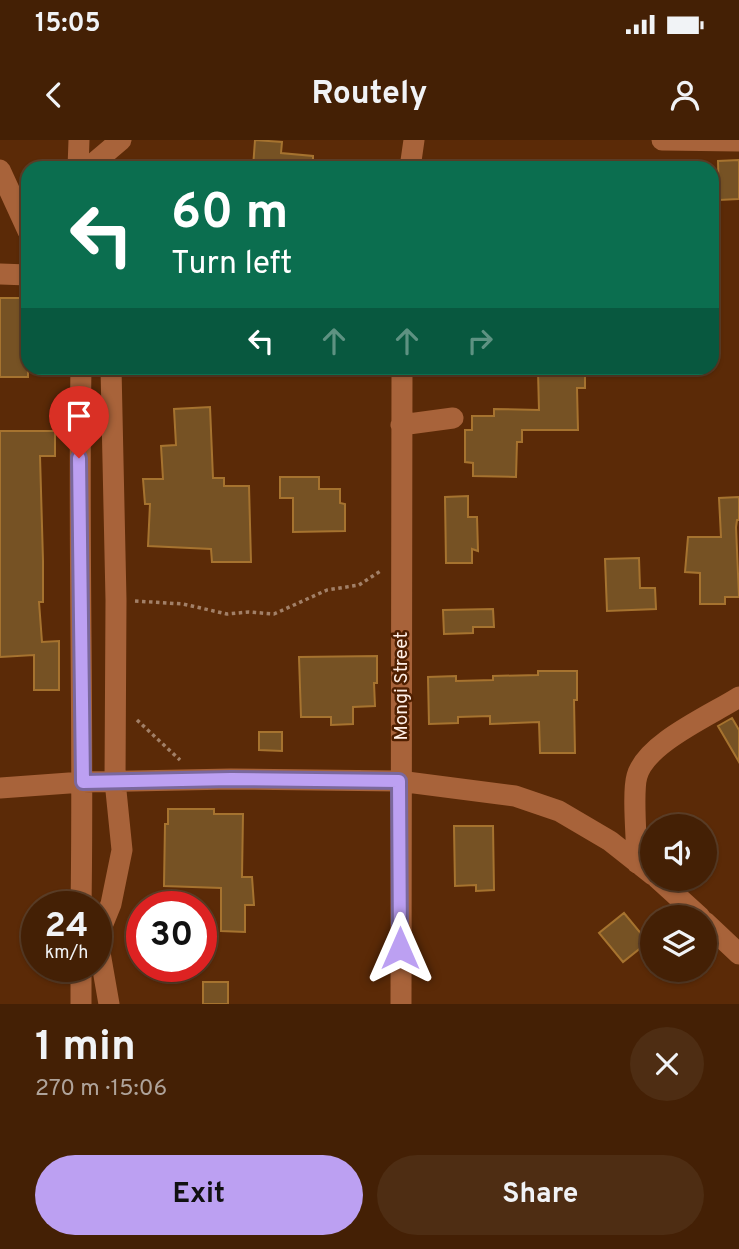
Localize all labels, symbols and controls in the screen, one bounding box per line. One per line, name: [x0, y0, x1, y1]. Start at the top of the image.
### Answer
text: 15:05: [35, 8, 101, 41]
text: Routely: [312, 75, 427, 115]
icon: back: [35, 76, 73, 114]
icon: person: [666, 76, 704, 114]
text: 60 m: [171, 184, 289, 246]
icon: left: [56, 189, 147, 280]
text: Turn left: [171, 245, 292, 285]
icon: left: [242, 322, 280, 360]
icon: ahead: [315, 322, 353, 360]
icon: ahead: [388, 322, 426, 360]
icon: right: [461, 322, 499, 360]
pin: [49, 386, 109, 458]
icon: arrive: [60, 397, 98, 435]
street label: Mongi Street: [390, 631, 414, 741]
map controls: [640, 814, 717, 982]
button: sound: [640, 814, 717, 891]
speed limit sign: 30: [126, 891, 217, 982]
text: 24: [45, 905, 88, 949]
button: layers: [640, 905, 717, 982]
position arrow: [363, 911, 437, 985]
text: km/h: [45, 942, 88, 965]
text: 1 min: [35, 1022, 136, 1075]
button: close: [630, 1027, 704, 1101]
text: 270 m · 15:06: [35, 1075, 167, 1104]
button: Exit: [35, 1155, 363, 1235]
button: Share: [377, 1155, 704, 1235]

